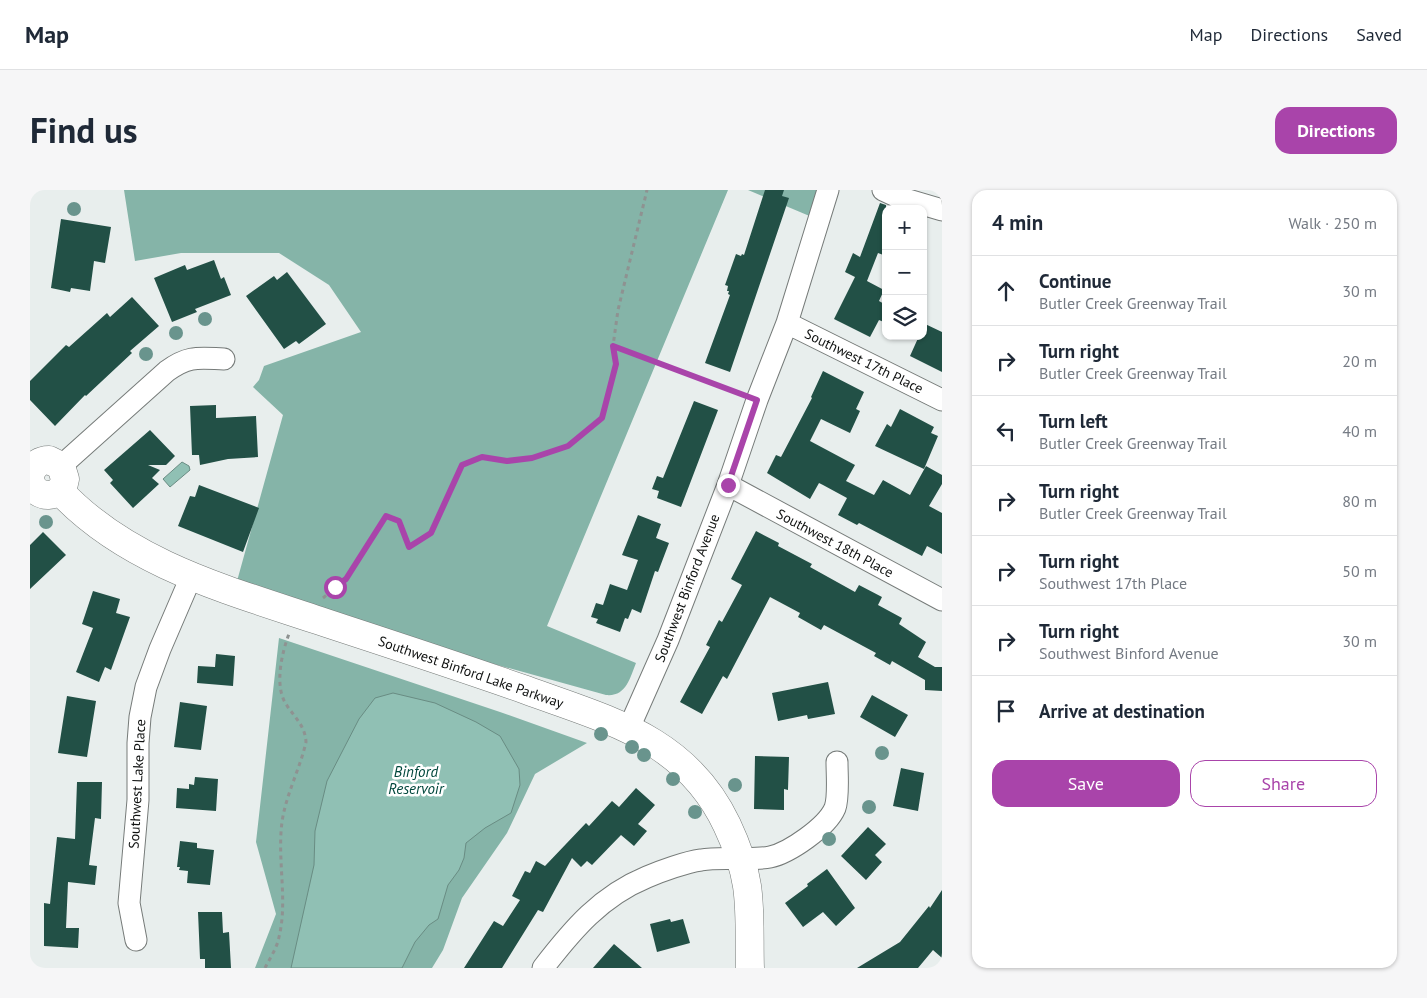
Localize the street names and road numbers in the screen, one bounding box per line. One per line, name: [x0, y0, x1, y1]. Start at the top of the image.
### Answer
street label: Southwest 17th Place: [802, 325, 926, 397]
street label: Southwest 18th Place: [773, 505, 897, 581]
street label: Southwest Binford Avenue: [650, 511, 724, 665]
street label: Southwest Binford Lake Parkway: [376, 632, 566, 712]
street label: Southwest Lake Place: [125, 719, 149, 849]

